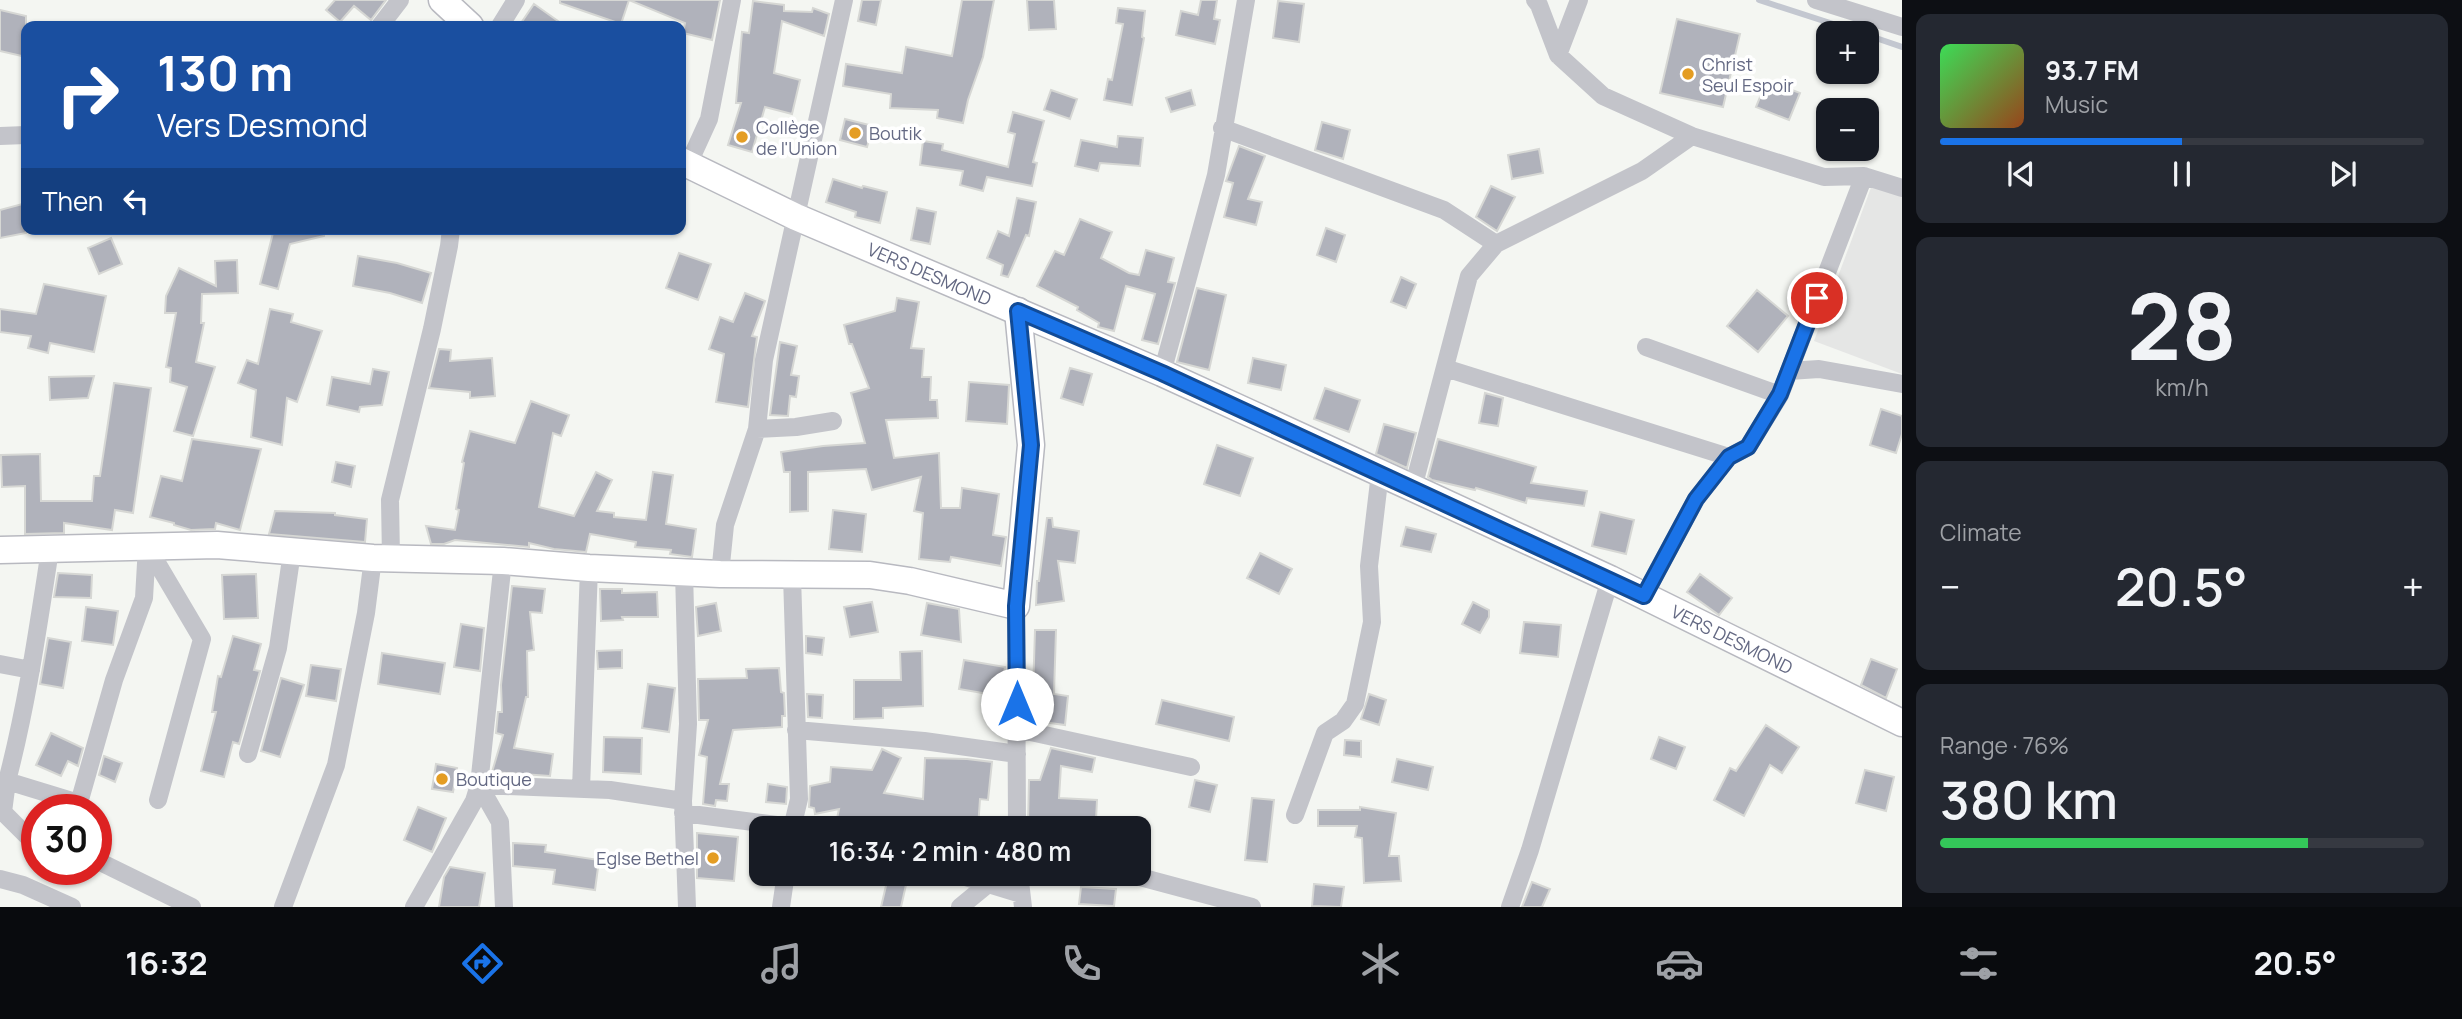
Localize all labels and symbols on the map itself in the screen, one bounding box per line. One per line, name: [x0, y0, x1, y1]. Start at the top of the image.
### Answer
place label: Christ Seul Espoir: [1702, 52, 1794, 97]
marker: Christ Seul Espoir: [1680, 66, 1696, 82]
place label: Collège de l'Union: [756, 115, 837, 160]
place label: Boutik: [869, 121, 923, 145]
marker: Boutik: [847, 125, 863, 141]
marker: Collège de l'Union: [734, 129, 750, 145]
street label: VERS DESMOND: [864, 237, 995, 311]
pin: [1787, 268, 1847, 328]
street label: VERS DESMOND: [1667, 599, 1797, 679]
position arrow: [980, 667, 1054, 741]
place label: Boutique: [456, 767, 532, 791]
marker: Boutique: [434, 771, 450, 787]
speed limit sign: 30: [21, 794, 112, 885]
place label: Eglse Bethel: [596, 846, 699, 870]
marker: Eglse Bethel: [705, 850, 721, 866]

